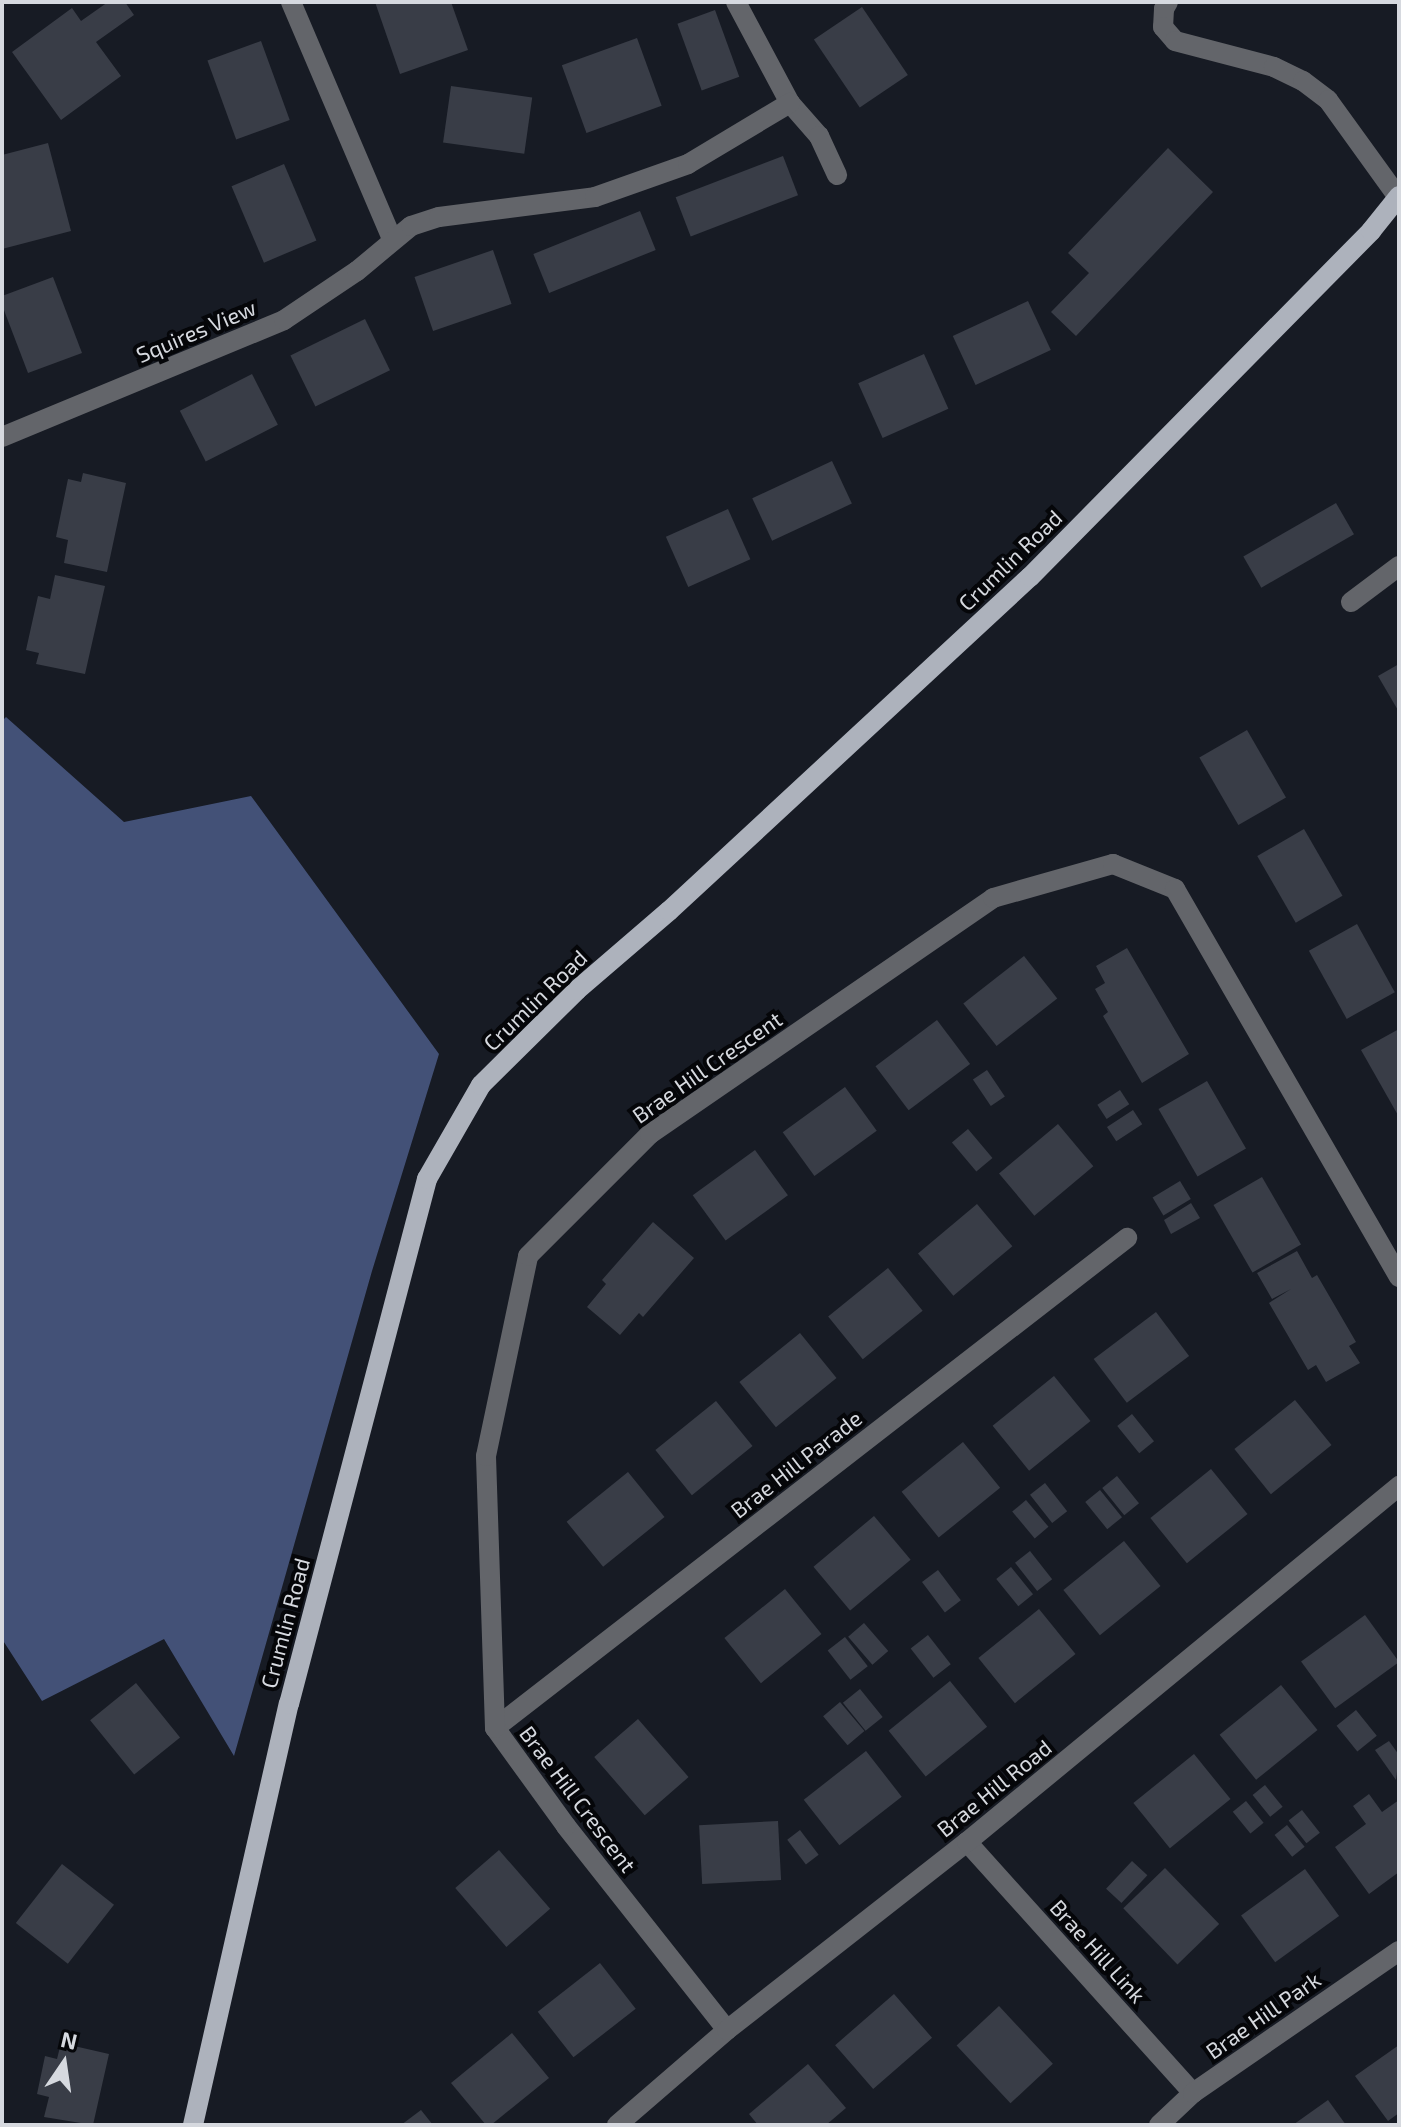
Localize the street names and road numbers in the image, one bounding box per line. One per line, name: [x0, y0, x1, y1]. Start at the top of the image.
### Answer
street label: Squires View: [132, 294, 260, 368]
street label: Crumlin Road: [953, 504, 1067, 616]
street label: Crumlin Road: [478, 944, 592, 1056]
street label: Brae Hill Crescent: [627, 1005, 787, 1129]
street label: Brae Hill Parade: [725, 1404, 867, 1524]
street label: Crumlin Road: [255, 1555, 315, 1691]
street label: Brae Hill Crescent: [514, 1720, 642, 1878]
street label: Brae Hill Road: [931, 1734, 1057, 1842]
street label: Brae Hill Link: [1045, 1894, 1151, 2008]
street label: Brae Hill Park: [1200, 1966, 1326, 2064]

